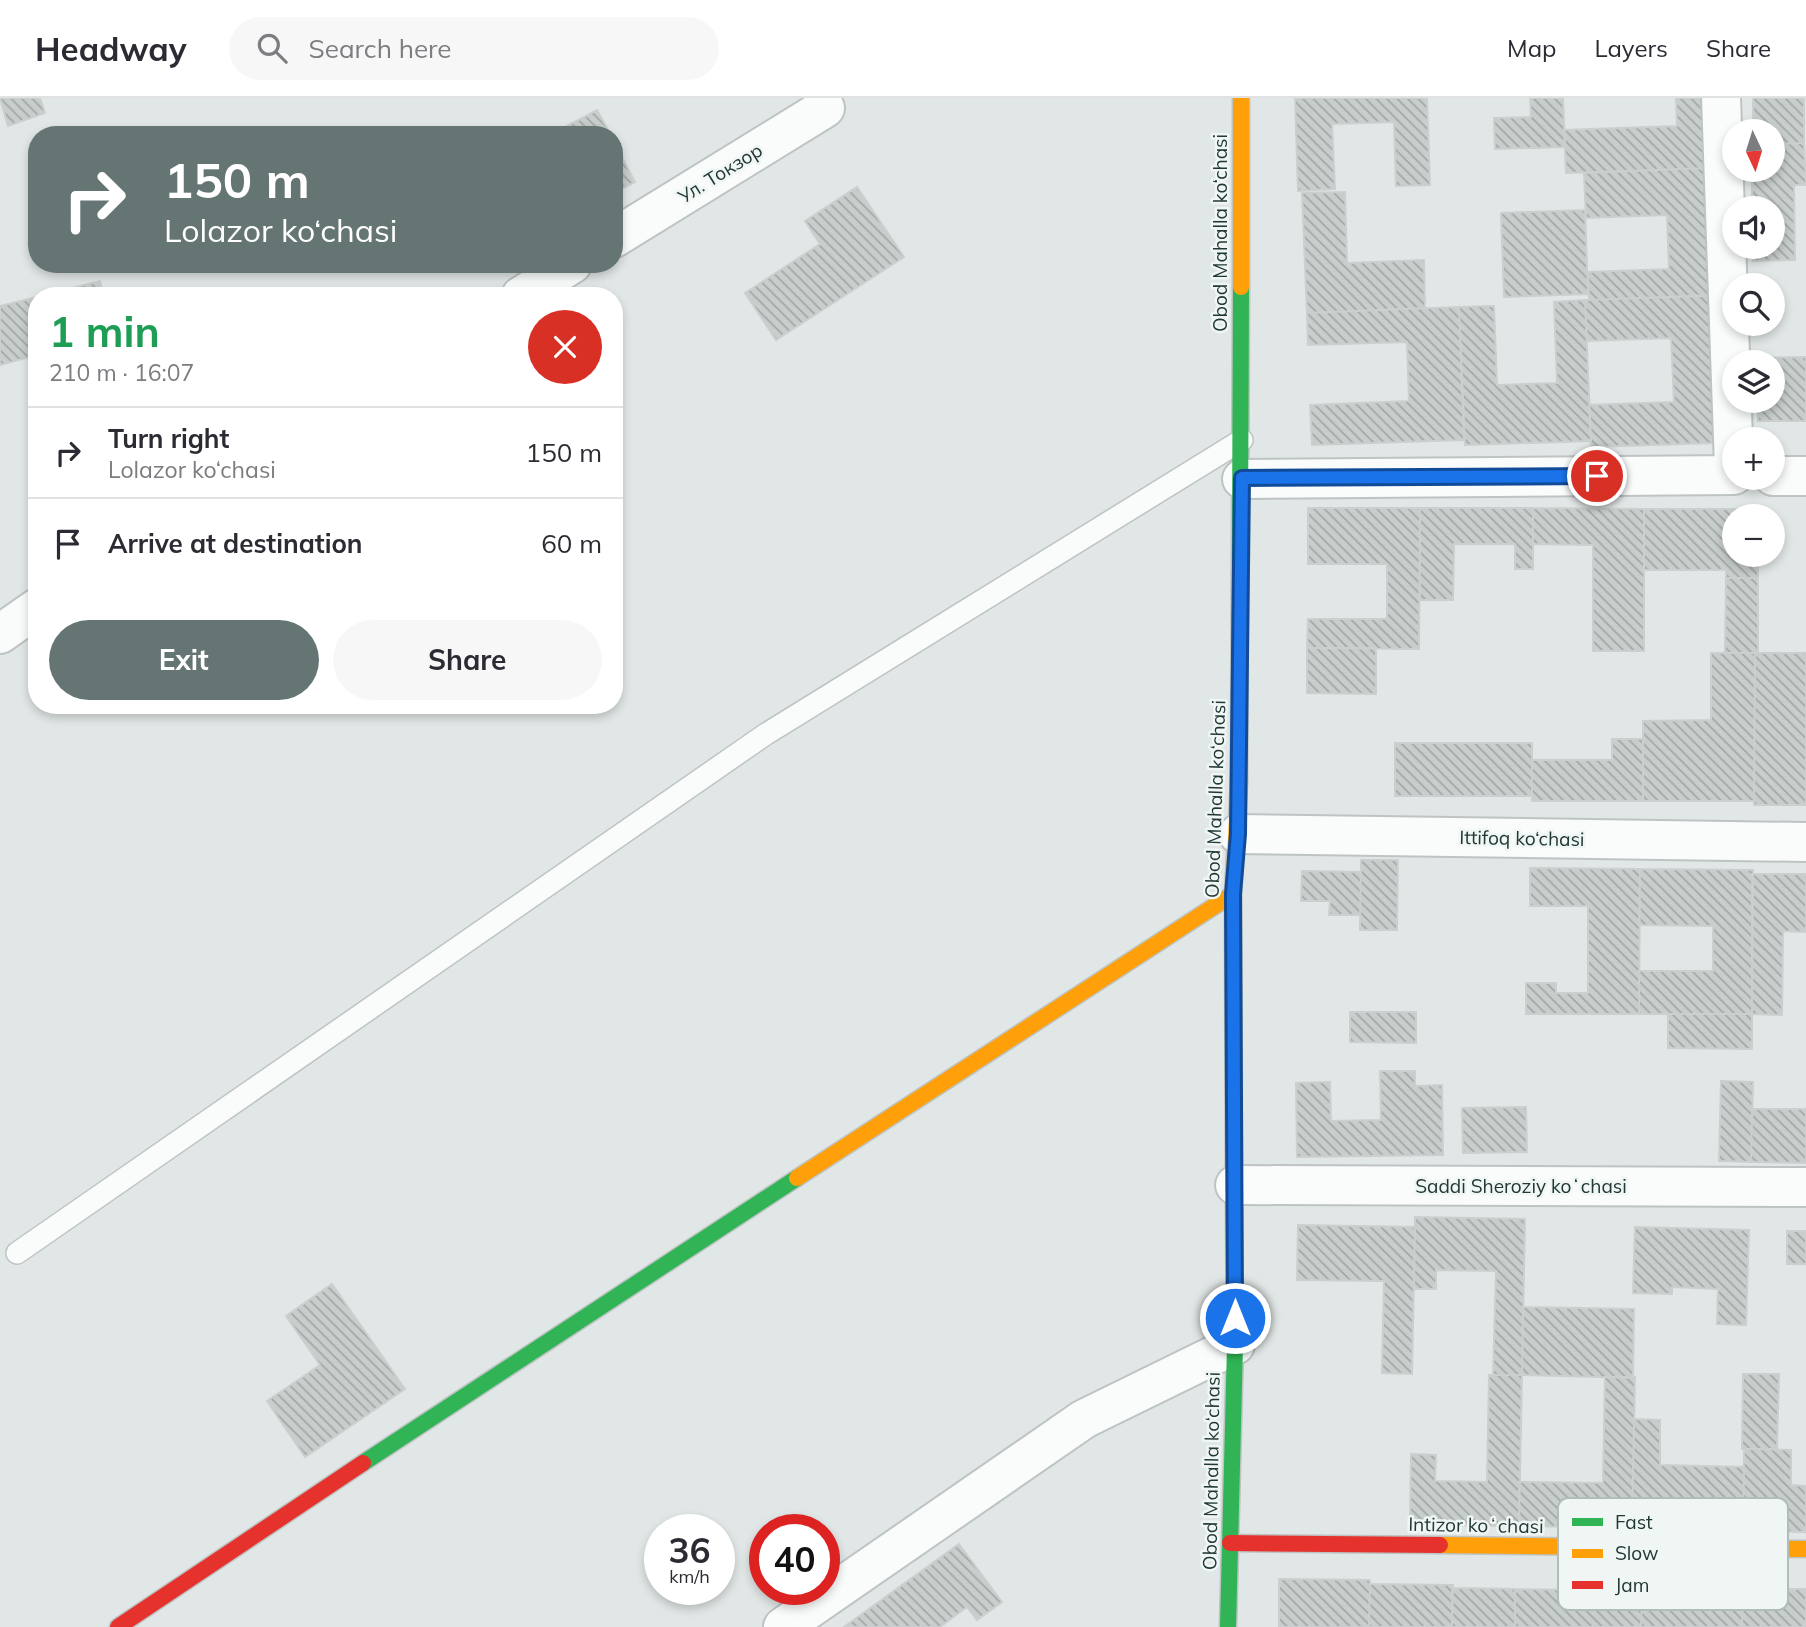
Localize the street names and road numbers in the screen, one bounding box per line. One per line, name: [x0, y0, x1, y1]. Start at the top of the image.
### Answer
street label: Obod Mahalla ko‘chasi: [1208, 134, 1232, 332]
street label: Ул. Токзор: [672, 138, 767, 209]
street label: Obod Mahalla ko‘chasi: [1200, 700, 1230, 898]
street label: Ittifoq ko‘chasi: [1459, 825, 1585, 851]
street label: Saddi Sheroziy koʻchasi: [1415, 1174, 1627, 1198]
street label: Obod Mahalla ko‘chasi: [1197, 1372, 1225, 1570]
street label: Intizor koʻchasi: [1408, 1512, 1544, 1538]

